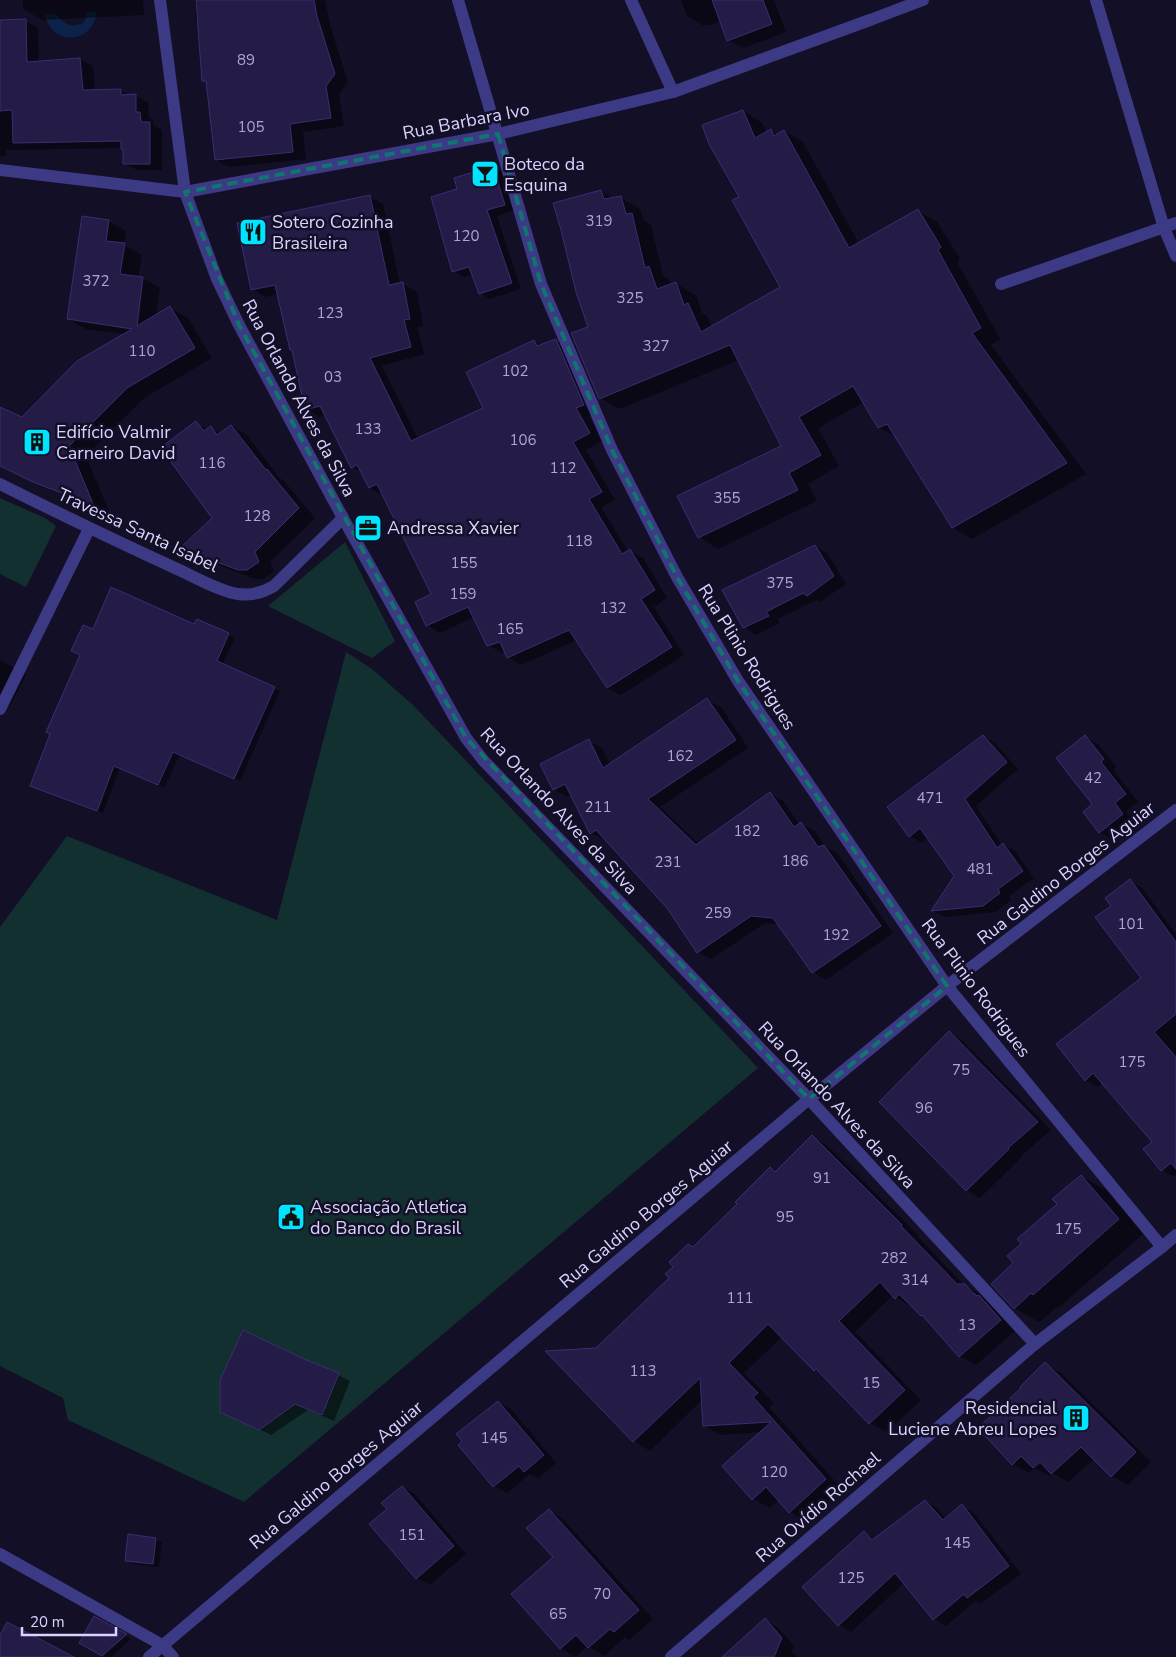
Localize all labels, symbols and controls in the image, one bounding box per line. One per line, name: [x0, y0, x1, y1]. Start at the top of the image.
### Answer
house number: 89: [237, 50, 255, 70]
street label: Rua Barbara Ivo: [401, 97, 531, 145]
house number: 105: [237, 117, 265, 137]
place label: Boteco da Esquina: [504, 152, 585, 197]
bar icon: Boteco da Esquina: [470, 159, 500, 189]
place label: Sotero Cozinha Brasileira: [272, 210, 394, 255]
house number: 319: [585, 211, 613, 231]
restaurant icon: Sotero Cozinha Brasileira: [238, 217, 268, 247]
house number: 120: [452, 226, 480, 246]
house number: 372: [82, 271, 110, 291]
house number: 325: [616, 288, 644, 308]
street label: Rua Orlando Alves da Silva: [237, 295, 361, 501]
house number: 123: [316, 303, 344, 323]
house number: 327: [642, 336, 670, 356]
house number: 110: [128, 341, 156, 361]
house number: 102: [501, 361, 529, 381]
house number: 03: [324, 367, 342, 387]
house number: 133: [354, 419, 382, 439]
place label: Edifício Valmir Carneiro David: [56, 420, 176, 465]
building icon: Edifício Valmir Carneiro David: [22, 427, 52, 457]
house number: 106: [509, 430, 537, 450]
house number: 116: [198, 453, 226, 473]
house number: 112: [549, 458, 577, 478]
street label: Travessa Santa Isabel: [54, 482, 223, 578]
house number: 355: [713, 488, 741, 508]
house number: 128: [243, 506, 271, 526]
office icon: Andressa Xavier: [353, 513, 383, 543]
place label: Andressa Xavier: [387, 516, 519, 540]
house number: 118: [565, 531, 593, 551]
house number: 155: [450, 553, 478, 573]
house number: 375: [766, 573, 794, 593]
street label: Rua Plinio Rodrigues: [692, 579, 802, 735]
house number: 159: [449, 584, 477, 604]
house number: 132: [599, 598, 627, 618]
house number: 165: [496, 619, 524, 639]
street label: Rua Orlando Alves da Silva: [475, 722, 643, 900]
house number: 162: [666, 746, 694, 766]
house number: 42: [1084, 768, 1102, 788]
house number: 471: [916, 788, 944, 808]
street label: Rua Galdino Borges Aguiar: [972, 796, 1160, 950]
house number: 211: [584, 797, 612, 817]
house number: 182: [733, 821, 761, 841]
house number: 186: [781, 851, 809, 871]
house number: 231: [654, 852, 682, 872]
house number: 481: [966, 859, 994, 879]
house number: 259: [704, 903, 732, 923]
street label: Rua Plinio Rodrigues: [916, 914, 1036, 1062]
house number: 101: [1117, 914, 1145, 934]
house number: 192: [822, 925, 850, 945]
street label: Rua Orlando Alves da Silva: [753, 1016, 921, 1194]
house number: 175: [1118, 1052, 1146, 1072]
house number: 75: [952, 1060, 970, 1080]
house number: 96: [915, 1098, 933, 1118]
street label: Rua Galdino Borges Aguiar: [554, 1134, 738, 1294]
house number: 91: [813, 1168, 831, 1188]
place label: Associação Atletica do Banco do Brasil: [310, 1195, 467, 1240]
public building icon: Associação Atletica do Banco do Brasil: [276, 1202, 306, 1232]
house number: 95: [776, 1207, 794, 1227]
house number: 175: [1054, 1219, 1082, 1239]
house number: 282: [880, 1248, 908, 1268]
house number: 314: [901, 1270, 929, 1290]
house number: 111: [726, 1288, 754, 1308]
house number: 13: [958, 1315, 976, 1335]
house number: 113: [629, 1361, 657, 1381]
house number: 15: [862, 1373, 880, 1393]
street label: Rua Galdino Borges Aguiar: [244, 1395, 428, 1555]
place label: Residencial Luciene Abreu Lopes: [888, 1396, 1058, 1441]
building icon: Residencial Luciene Abreu Lopes: [1061, 1403, 1091, 1433]
house number: 145: [480, 1428, 508, 1448]
street label: Rua Ovídio Rochael: [751, 1446, 886, 1568]
house number: 120: [760, 1462, 788, 1482]
house number: 151: [398, 1525, 426, 1545]
house number: 145: [943, 1533, 971, 1553]
house number: 125: [837, 1568, 865, 1588]
house number: 70: [593, 1584, 611, 1604]
scale bar: [22, 1604, 116, 1636]
house number: 65: [549, 1604, 567, 1624]
text: 20 m: [30, 1612, 65, 1632]

